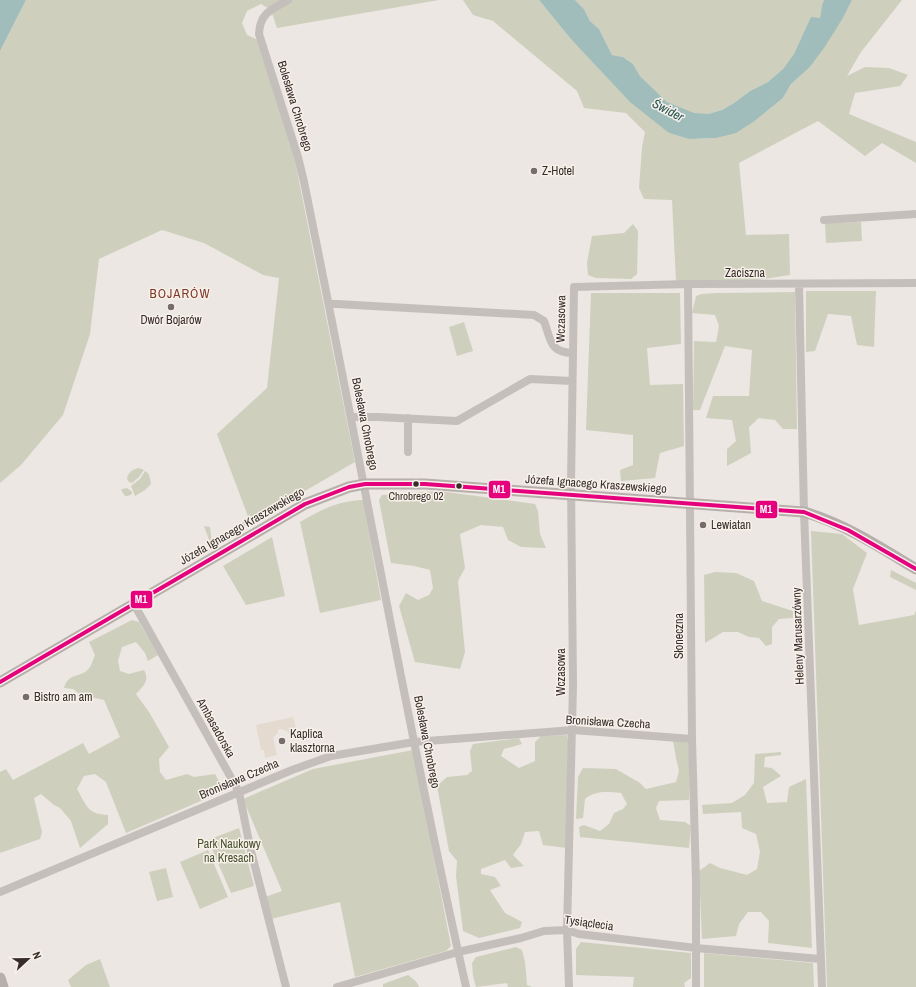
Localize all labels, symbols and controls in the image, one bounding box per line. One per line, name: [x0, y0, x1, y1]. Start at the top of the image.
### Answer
street label: Bolesława Chrobrego: [274, 59, 316, 153]
water label: Świder: [649, 95, 687, 126]
place label: Z-Hotel: [542, 163, 574, 179]
marker: Z-Hotel: [529, 166, 539, 176]
street label: Zaciszna: [725, 265, 765, 281]
district label: BOJARÓW: [150, 285, 210, 302]
street label: Wczasowa: [553, 295, 569, 343]
marker: Dwór Bojarów: [166, 302, 176, 312]
place label: Dwór Bojarów: [140, 312, 203, 328]
street label: Bolesława Chrobrego: [348, 376, 382, 472]
street label: Józefa Ignacego Kraszewskiego: [525, 471, 667, 497]
marker: Chrobrego 02: [411, 479, 421, 489]
line badge: M1: [488, 480, 511, 499]
unlabelled marker: [454, 481, 464, 491]
text: M1: [493, 482, 505, 496]
street label: Józefa Ignacego Kraszewskiego: [177, 484, 307, 568]
place label: Chrobrego 02: [388, 489, 444, 503]
line badge: M1: [755, 500, 778, 519]
text: M1: [760, 502, 772, 516]
place label: Lewiatan: [711, 517, 751, 533]
marker: Lewiatan: [698, 520, 708, 530]
street label: Heleny Marusarzówny: [788, 587, 808, 685]
line badge: M1: [130, 590, 153, 609]
text: M1: [135, 592, 147, 606]
street label: Słoneczna: [671, 613, 687, 659]
street label: Wczasowa: [553, 648, 569, 696]
place label: Bistro am am: [34, 689, 93, 705]
marker: Bistro am am: [21, 692, 31, 702]
street label: Bolesława Chrobrego: [410, 694, 444, 790]
street label: Ambasadorska: [193, 695, 239, 761]
street label: Bronisława Czecha: [565, 712, 651, 732]
place label: Kaplica klasztorna: [290, 726, 335, 756]
marker: Kaplica klasztorna: [277, 736, 287, 746]
street label: Bronisława Czecha: [197, 755, 282, 803]
park label: Park Naukowy na Kresach: [197, 836, 261, 866]
street label: Tysiąclecia: [564, 912, 615, 934]
north arrow: [8, 939, 48, 979]
text: N: [30, 950, 45, 961]

